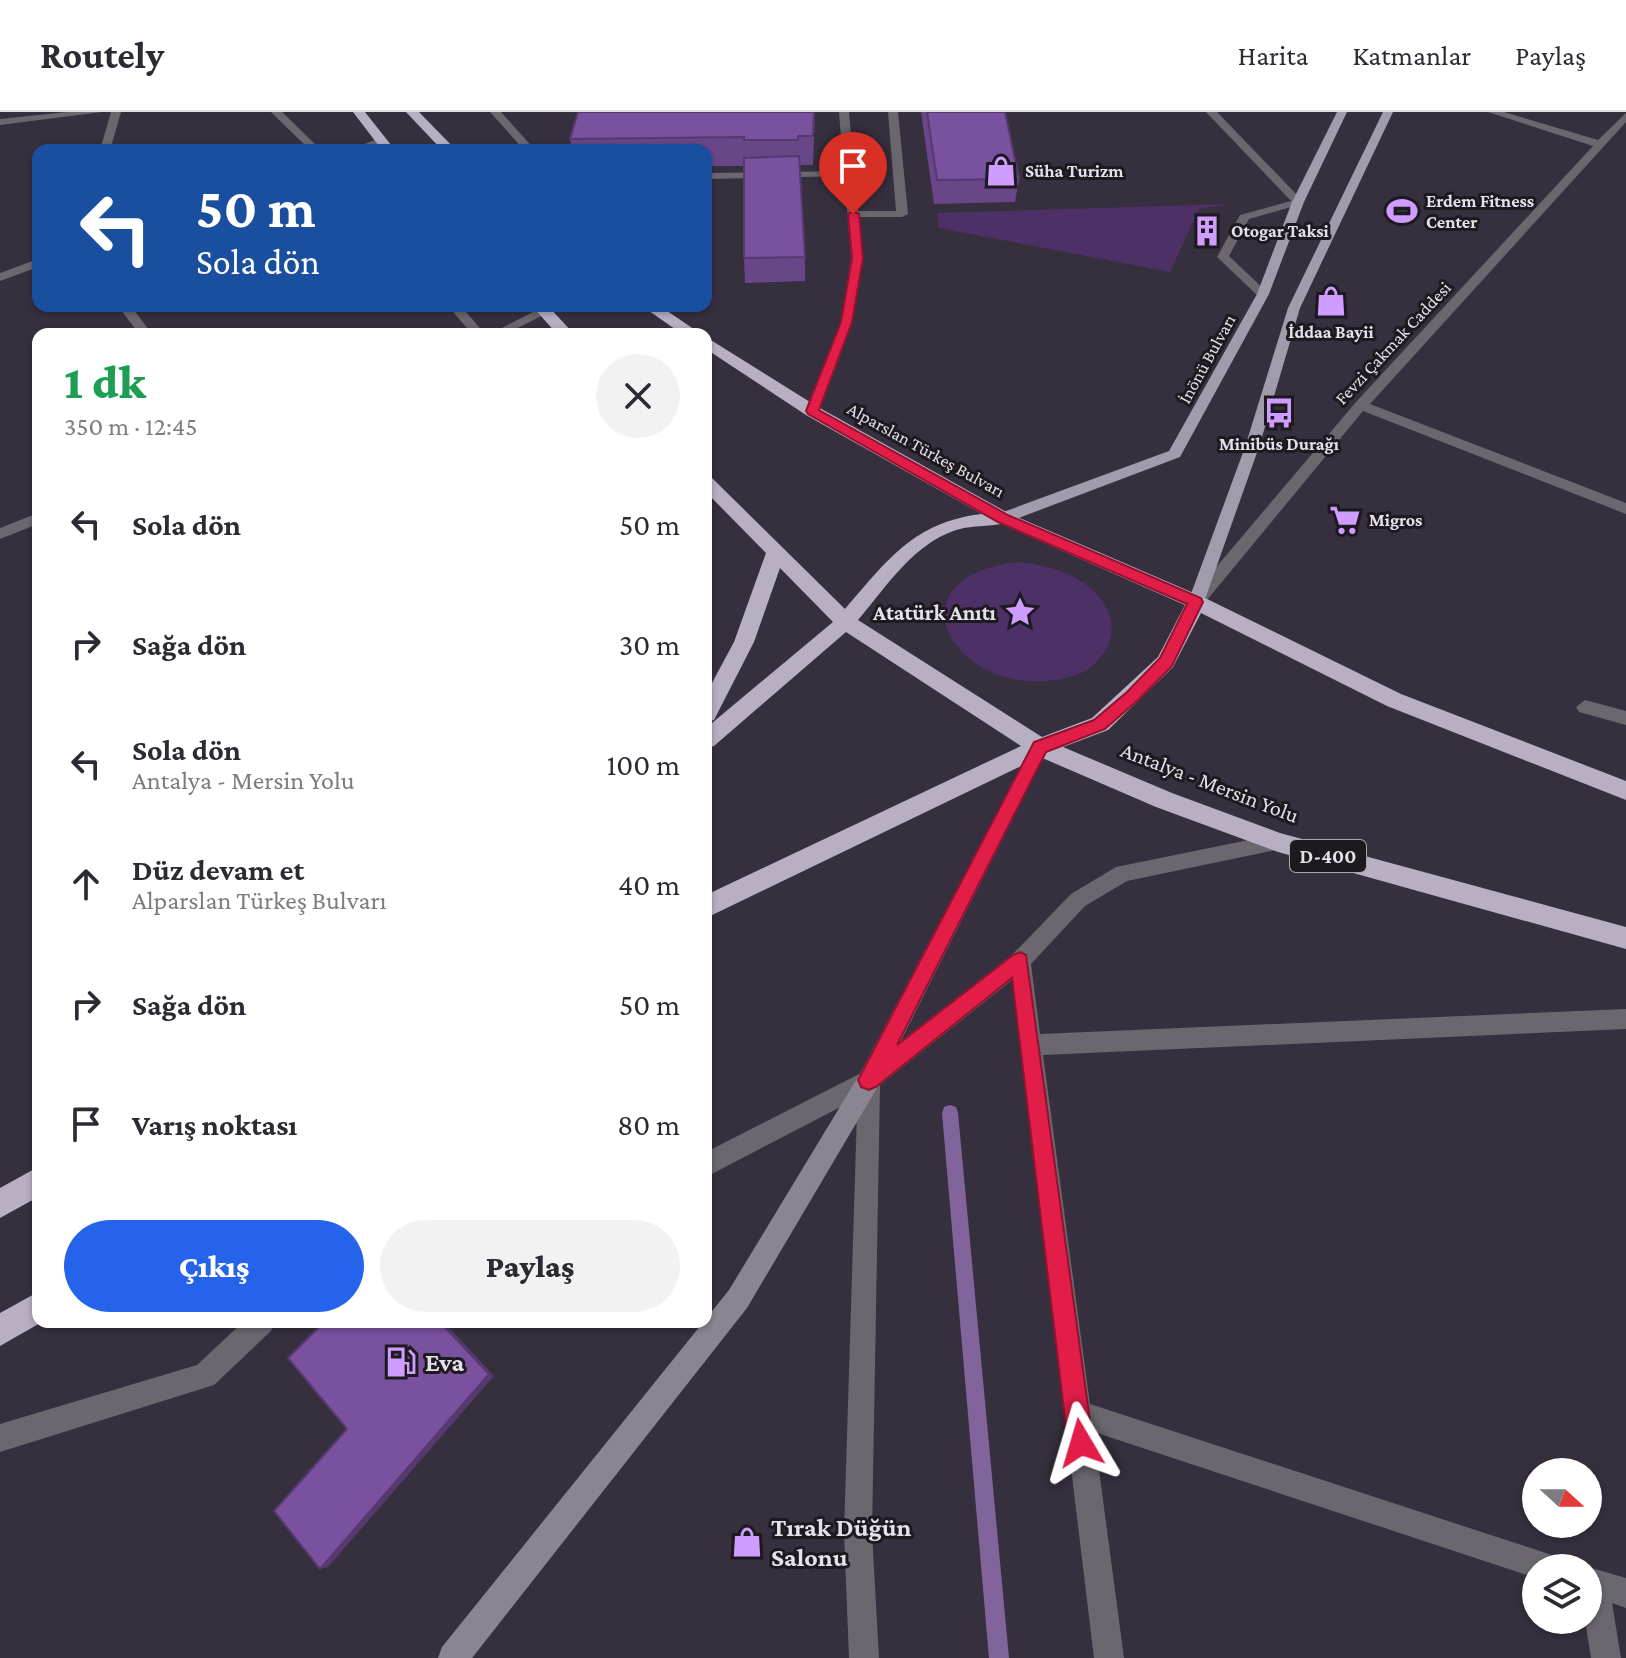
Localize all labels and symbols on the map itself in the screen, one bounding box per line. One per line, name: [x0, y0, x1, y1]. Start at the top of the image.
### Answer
pin: [819, 132, 887, 214]
shop icon: Süha Turizm: [984, 154, 1018, 188]
place label: Süha Turizm: [1025, 161, 1124, 181]
place label: Erdem Fitness Center: [1426, 191, 1534, 232]
sports icon: Erdem Fitness Center: [1385, 194, 1419, 228]
building icon: Otogar Taksi: [1190, 214, 1224, 248]
place label: Otogar Taksi: [1231, 221, 1329, 241]
street label: Fevzi Çakmak Caddesi: [1331, 277, 1455, 408]
shop icon: İddaa Bayii: [1314, 284, 1348, 318]
street label: İnönü Bulvarı: [1174, 311, 1240, 407]
place label: İddaa Bayii: [1288, 322, 1374, 342]
bus stop icon: Minibüs Durağı: [1262, 396, 1296, 430]
street label: Alparslan Türkeş Bulvarı: [844, 399, 1008, 502]
place label: Minibüs Durağı: [1219, 434, 1340, 454]
supermarket icon: Migros: [1328, 503, 1362, 537]
place label: Migros: [1369, 510, 1422, 530]
place icon: Atatürk Anıtı: [1003, 595, 1037, 629]
place label: Atatürk Anıtı: [872, 600, 997, 625]
street label: Antalya - Mersin Yolu: [1117, 737, 1303, 828]
road number: D-400: [1290, 840, 1366, 872]
fuel station icon: Eva: [384, 1345, 418, 1379]
place label: Eva: [425, 1348, 464, 1377]
position arrow: [1039, 1401, 1123, 1485]
north arrow: [1522, 1458, 1602, 1538]
place label: Tırak Düğün Salonu: [771, 1513, 911, 1572]
shop icon: Tırak Düğün Salonu: [730, 1525, 764, 1559]

